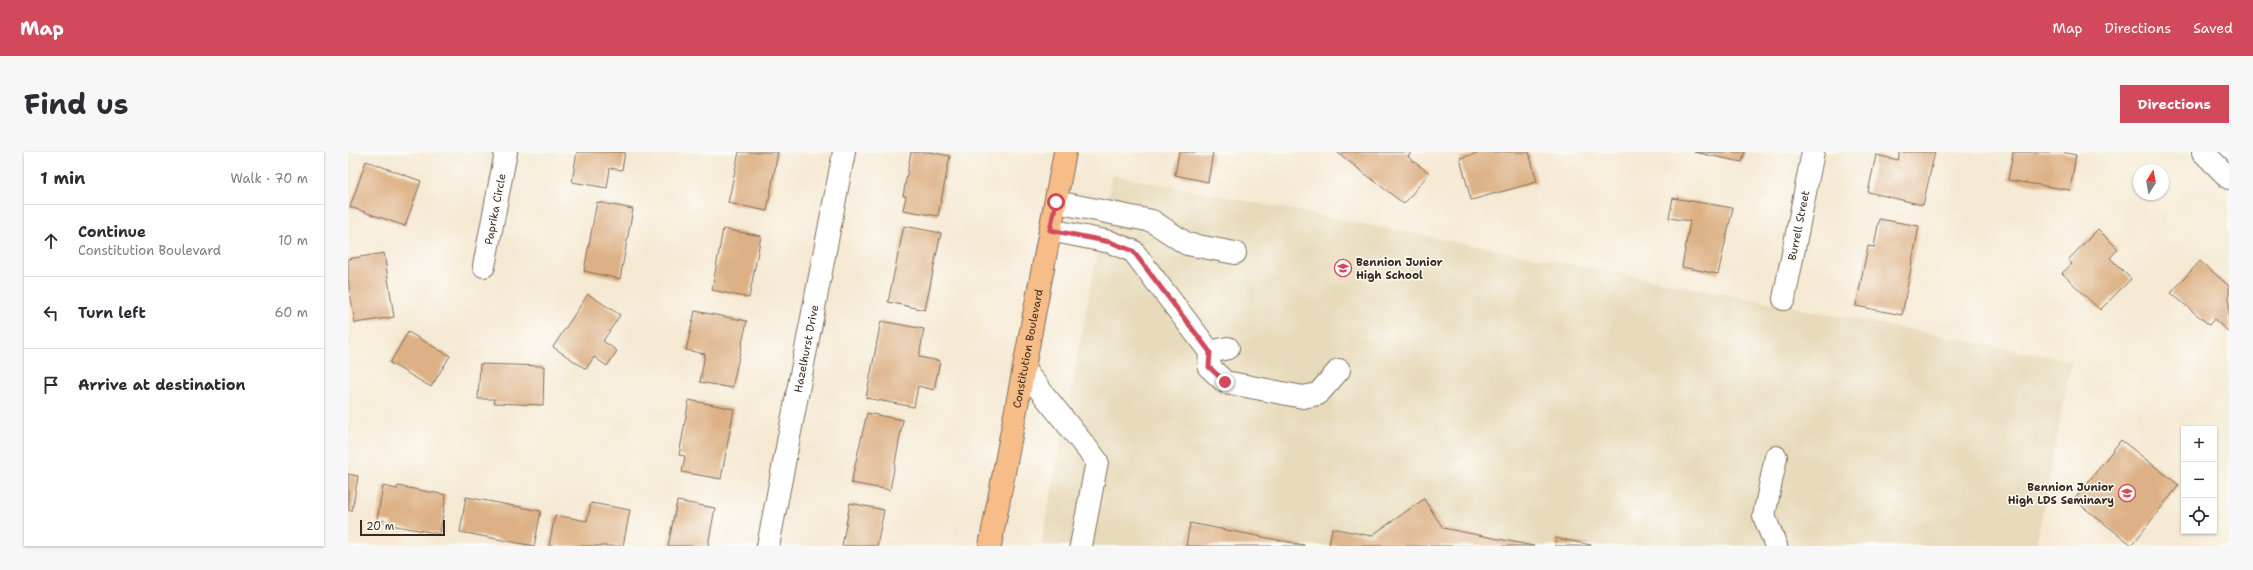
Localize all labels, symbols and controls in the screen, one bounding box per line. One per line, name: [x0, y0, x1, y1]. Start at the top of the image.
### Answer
text: Map: [20, 16, 64, 41]
text: Map: [2053, 19, 2083, 37]
text: Directions: [2105, 19, 2171, 37]
text: Saved: [2193, 19, 2233, 37]
text: Find us: [24, 85, 129, 123]
button: Directions: [2120, 85, 2229, 123]
north arrow: [2133, 164, 2169, 200]
text: 1 min: [40, 167, 85, 189]
text: Walk · 70 m: [231, 170, 308, 187]
street label: Paprika Circle: [481, 172, 509, 246]
street label: Burrell Street: [1784, 189, 1813, 262]
route start: [1047, 193, 1065, 211]
text: Continue: [78, 222, 146, 242]
icon: ahead: [40, 230, 62, 252]
text: 10 m: [278, 232, 308, 249]
text: Constitution Boulevard: [78, 242, 221, 259]
place label: Bennion Junior High School: [1356, 255, 1443, 283]
school or university icon: Bennion Junior High School: [1333, 258, 1353, 278]
street label: Constitution Boulevard: [1009, 288, 1046, 409]
icon: left: [40, 302, 62, 324]
text: Turn left: [78, 303, 146, 323]
street label: Hazelhurst Drive: [790, 303, 822, 394]
text: 60 m: [275, 304, 308, 321]
route end: [1216, 373, 1234, 391]
icon: arrive: [40, 374, 62, 396]
text: Arrive at destination: [78, 375, 246, 395]
map controls: [2181, 426, 2217, 534]
button: +: [2181, 426, 2217, 462]
button: −: [2181, 462, 2217, 498]
place label: Bennion Junior High LDS Seminary: [2008, 480, 2114, 508]
school or university icon: Bennion Junior High LDS Seminary: [2117, 483, 2137, 503]
button: locate: [2181, 498, 2217, 534]
scale bar: [360, 518, 445, 537]
text: 20 m: [366, 519, 394, 534]

